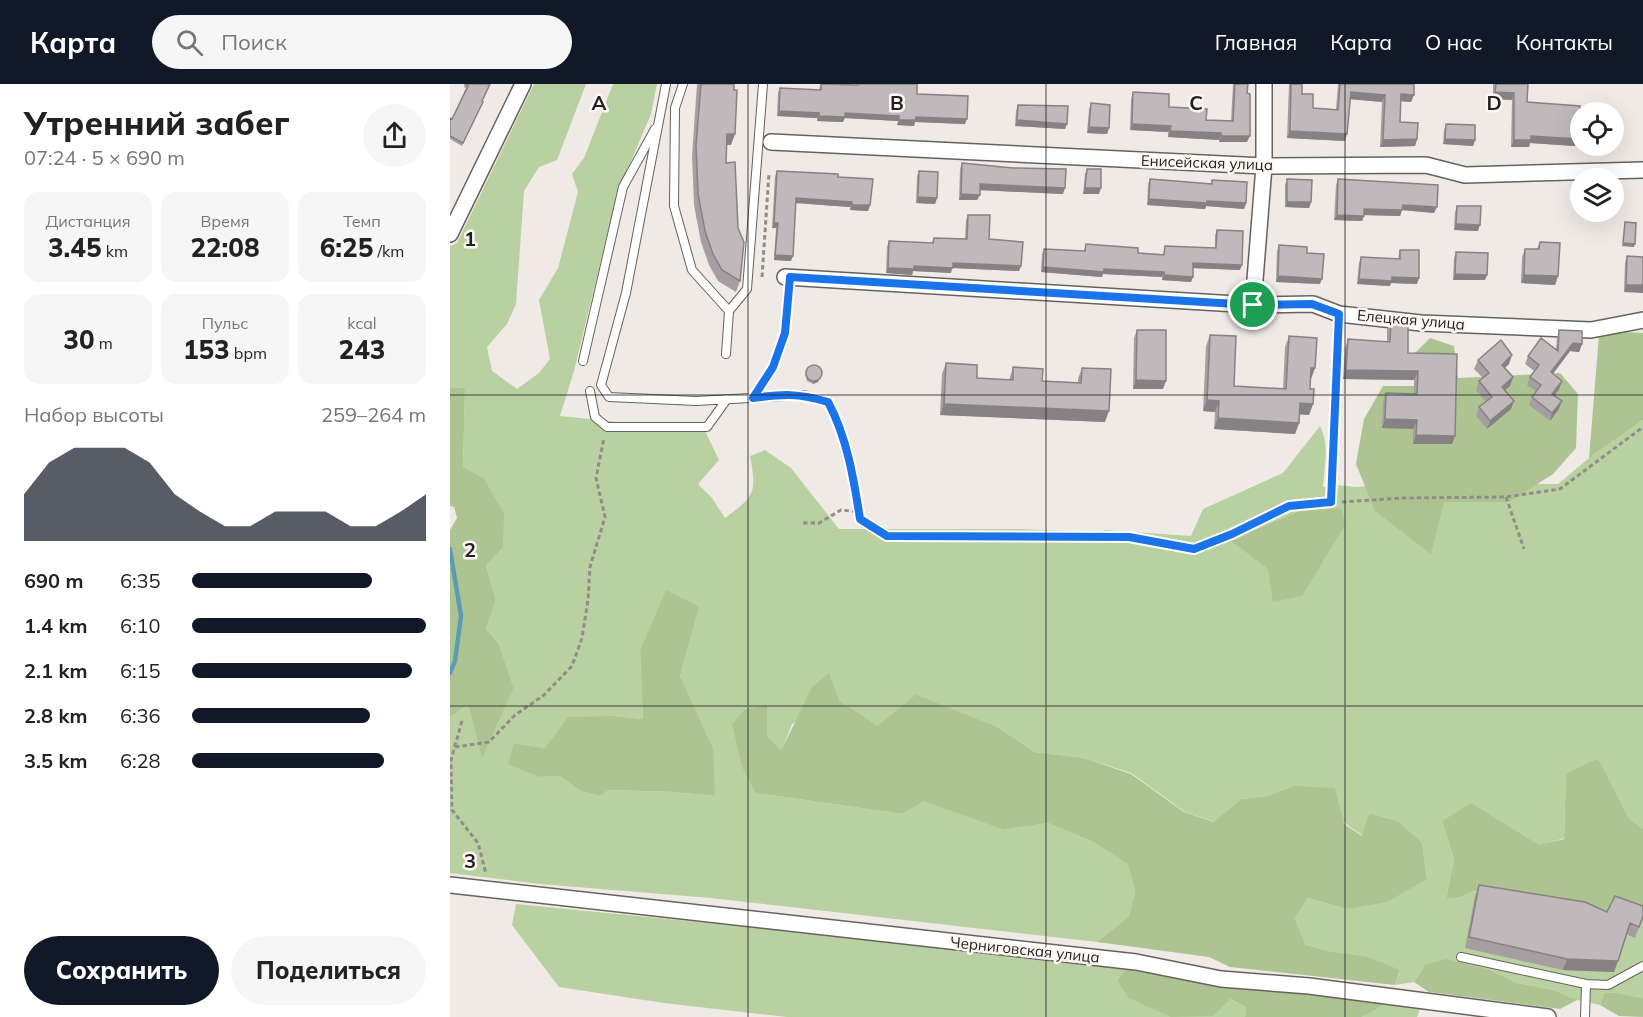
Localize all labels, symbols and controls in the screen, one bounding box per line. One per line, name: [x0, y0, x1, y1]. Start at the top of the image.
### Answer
search box: [152, 15, 572, 69]
text: Карта: [30, 25, 116, 60]
icon: search: [173, 26, 206, 59]
text: Поиск: [221, 28, 287, 56]
text: Главная: [1215, 29, 1297, 55]
text: Карта: [1330, 29, 1392, 55]
text: О нас: [1425, 29, 1483, 55]
text: Контакты: [1516, 29, 1613, 55]
text: A: [592, 90, 607, 115]
text: B: [890, 90, 904, 115]
text: C: [1189, 90, 1203, 115]
text: D: [1486, 90, 1502, 115]
text: Утренний забег: [24, 102, 290, 143]
map controls: [1570, 102, 1624, 222]
button: locate: [1570, 102, 1624, 156]
button: share: [363, 104, 426, 167]
text: 07:24 · 5 × 690 m: [24, 145, 185, 170]
street label: Енисейская улица: [1141, 151, 1273, 174]
button: layers: [1570, 168, 1624, 222]
text: Дистанция: [45, 211, 131, 231]
text: Время: [200, 211, 250, 231]
text: Темп: [343, 211, 381, 231]
text: 1: [464, 226, 476, 251]
text: 3.45: [48, 231, 102, 264]
text: 22:08: [190, 231, 260, 264]
text: 6:25: [320, 231, 373, 264]
text: km: [102, 241, 128, 261]
text: /km: [373, 241, 404, 261]
pin: [1227, 279, 1278, 330]
icon: arrive: [1236, 288, 1269, 321]
street label: Елецкая улица: [1356, 305, 1466, 334]
text: Пульс: [202, 313, 248, 333]
text: kcal: [347, 313, 377, 333]
text: 30: [63, 323, 94, 356]
text: m: [94, 333, 113, 353]
text: 153: [183, 333, 230, 366]
text: 243: [339, 333, 385, 366]
text: bpm: [230, 343, 267, 363]
text: Набор высоты: [24, 402, 164, 427]
text: 259–264 m: [321, 402, 426, 427]
text: 2: [464, 537, 476, 562]
text: 690 m: [24, 568, 83, 593]
text: 6:35: [120, 568, 161, 593]
text: 1.4 km: [24, 613, 87, 638]
text: 6:10: [120, 613, 161, 638]
text: 2.1 km: [24, 658, 87, 683]
text: 6:15: [120, 658, 161, 683]
text: 2.8 km: [24, 703, 87, 728]
text: 6:36: [120, 703, 161, 728]
text: 3.5 km: [24, 748, 87, 773]
text: 6:28: [120, 748, 161, 773]
text: 3: [464, 848, 476, 873]
street label: Черниговская улица: [949, 932, 1101, 967]
button: Сохранить: [24, 936, 219, 1005]
button: Поделиться: [231, 936, 426, 1005]

